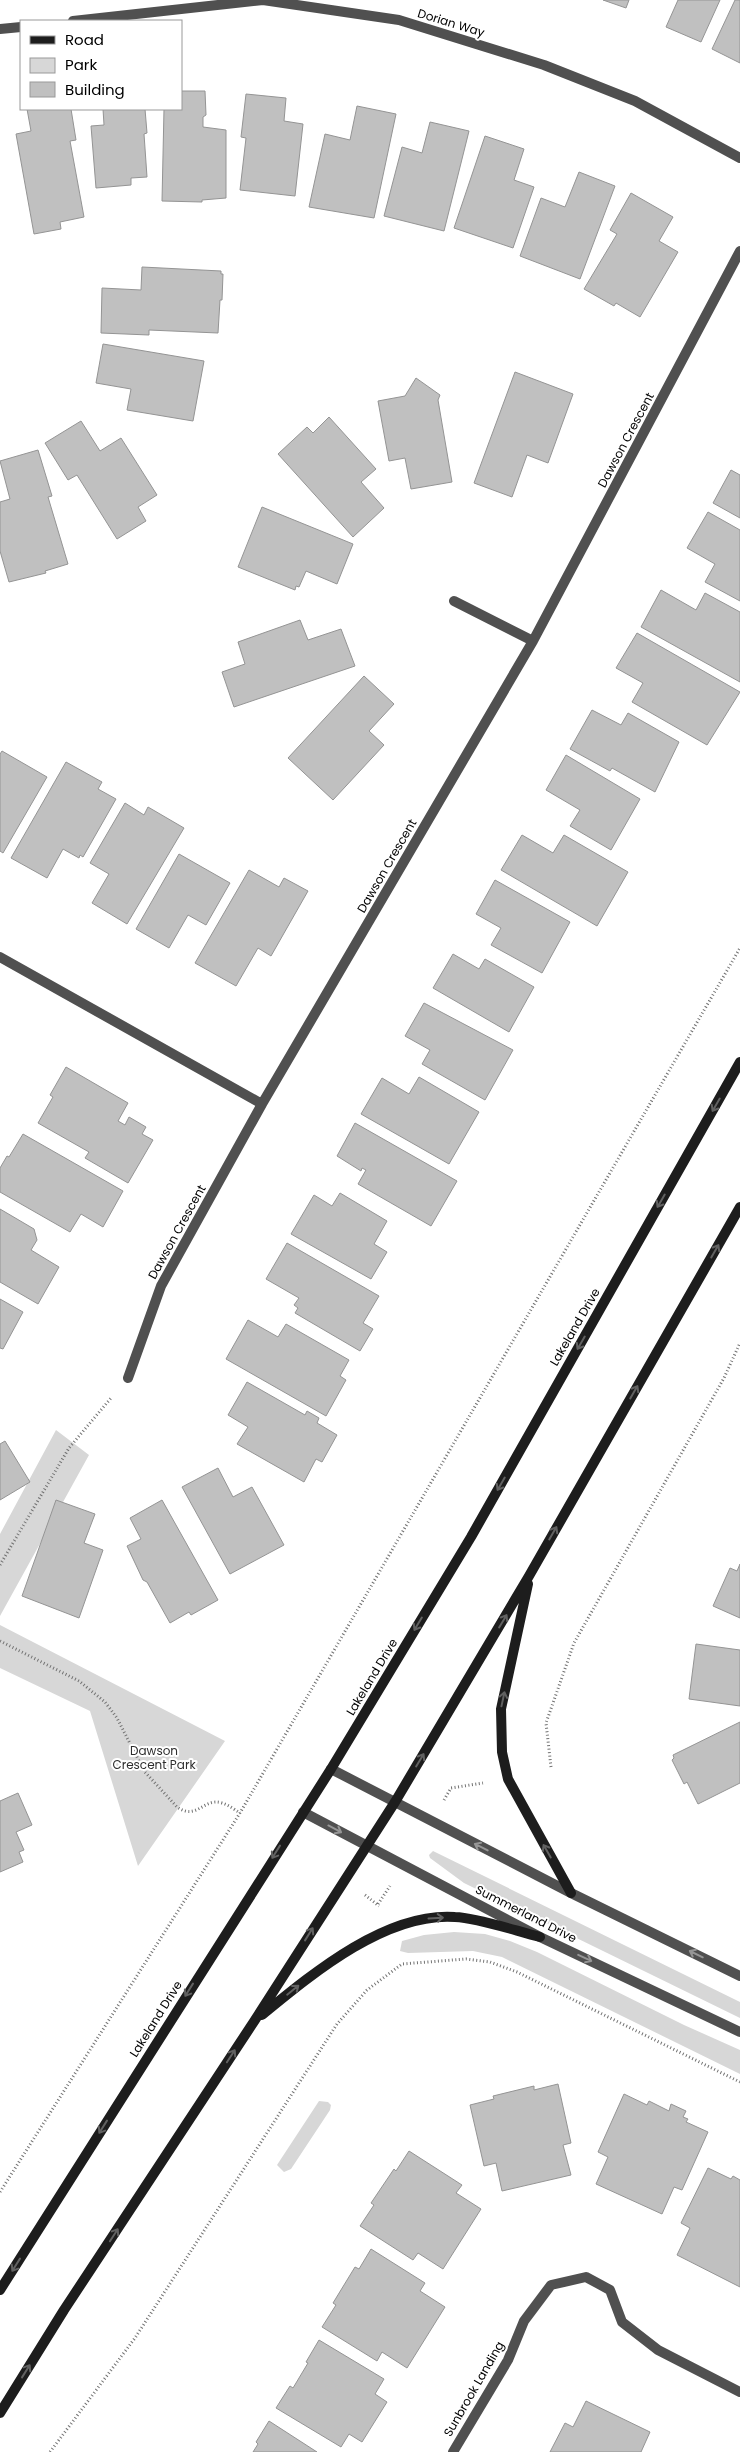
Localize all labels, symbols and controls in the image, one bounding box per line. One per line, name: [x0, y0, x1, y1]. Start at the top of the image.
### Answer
street label: Dorian Way: [416, 4, 487, 41]
legend: [20, 20, 182, 110]
text: Road: [65, 29, 104, 50]
text: Park: [65, 54, 97, 75]
text: Building: [65, 79, 125, 100]
street label: Dawson Crescent: [593, 389, 658, 490]
street label: Dawson Crescent: [353, 816, 420, 916]
one-way arrow: [711, 1097, 721, 1112]
street label: Dawson Crescent: [144, 1182, 210, 1282]
one-way arrow: [656, 1194, 666, 1209]
one-way arrow: [710, 1245, 720, 1259]
street label: Lakeland Drive: [545, 1285, 604, 1369]
one-way arrow: [576, 1335, 586, 1350]
one-way arrow: [629, 1385, 639, 1400]
one-way arrow: [496, 1477, 506, 1492]
one-way arrow: [549, 1527, 559, 1541]
one-way arrow: [498, 1614, 508, 1628]
one-way arrow: [413, 1616, 423, 1630]
street label: Lakeland Drive: [342, 1635, 401, 1718]
one-way arrow: [499, 1691, 508, 1707]
park label: Dawson Crescent Park: [112, 1742, 196, 1773]
one-way arrow: [415, 1754, 425, 1768]
one-way arrow: [328, 1824, 343, 1834]
one-way arrow: [474, 1842, 489, 1851]
one-way arrow: [541, 1844, 551, 1858]
one-way arrow: [271, 1845, 281, 1859]
street label: Summerland Drive: [473, 1881, 580, 1946]
one-way arrow: [428, 1913, 444, 1922]
one-way arrow: [304, 1928, 314, 1942]
one-way arrow: [689, 1949, 704, 1959]
one-way arrow: [577, 1953, 592, 1963]
street label: Lakeland Drive: [125, 1977, 186, 2060]
one-way arrow: [184, 1982, 194, 1996]
one-way arrow: [286, 1984, 299, 1995]
one-way arrow: [227, 2049, 237, 2063]
one-way arrow: [97, 2120, 107, 2134]
one-way arrow: [109, 2228, 119, 2242]
one-way arrow: [10, 2257, 20, 2271]
street label: Sunbrook Landing: [439, 2338, 508, 2440]
one-way arrow: [21, 2365, 31, 2379]

